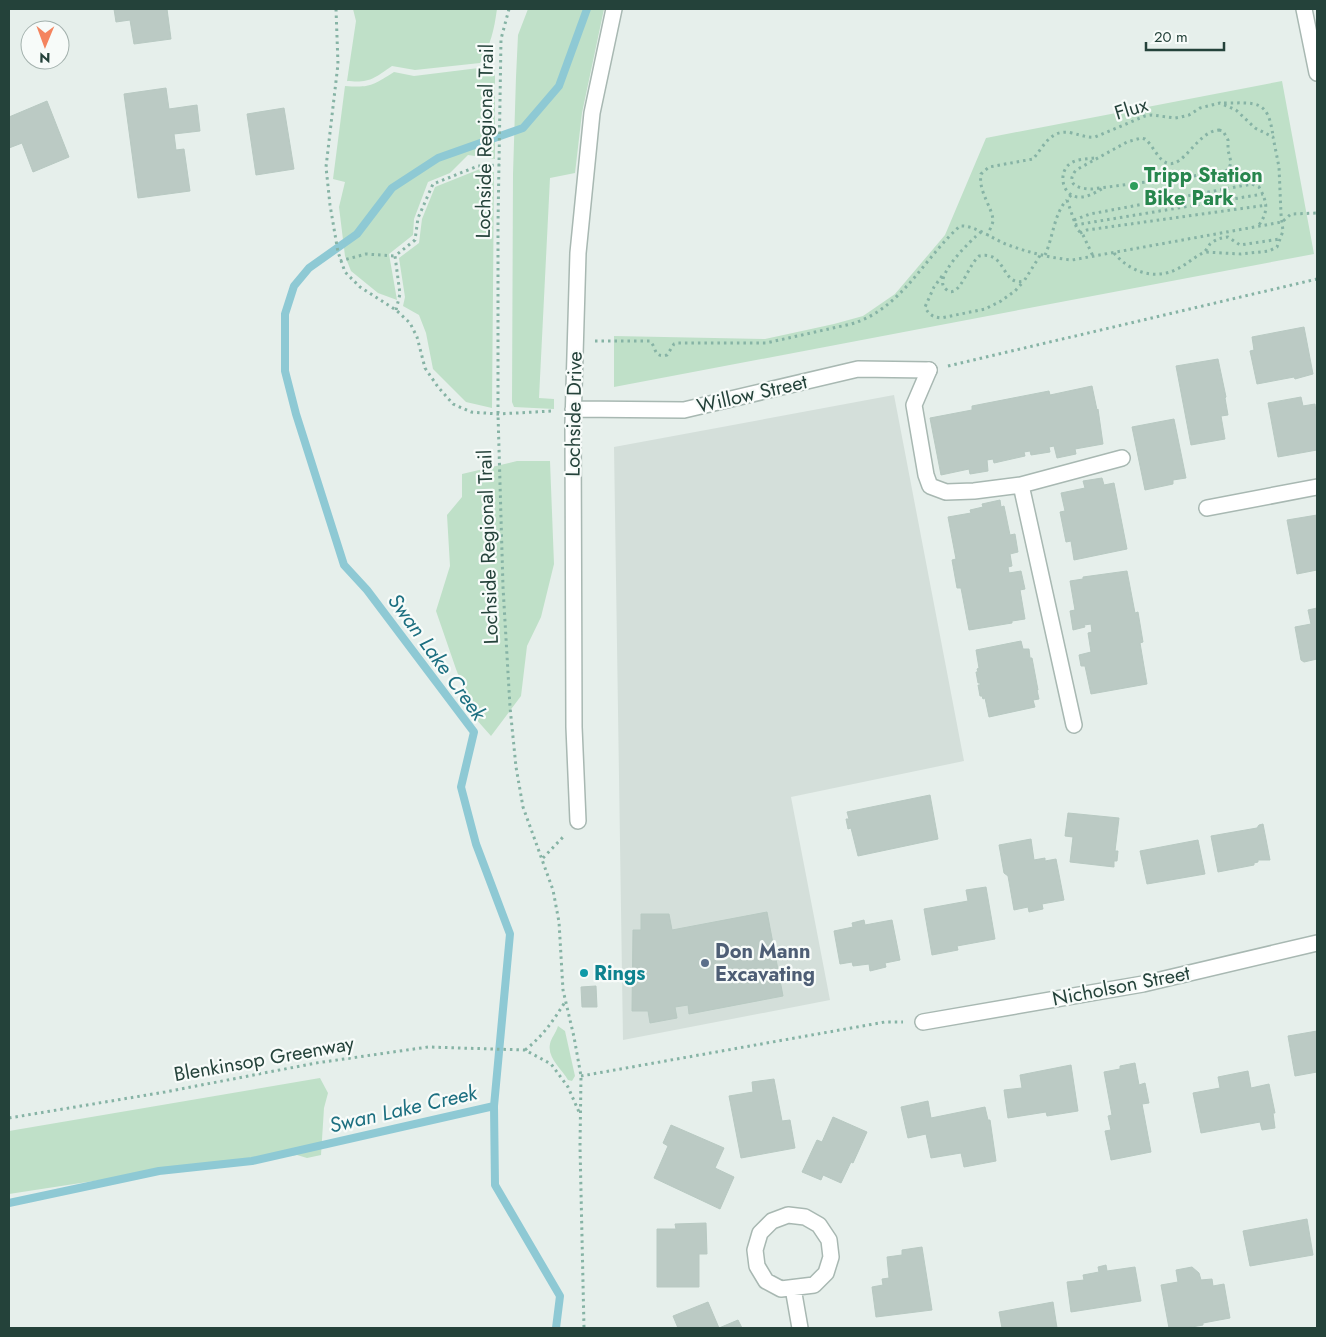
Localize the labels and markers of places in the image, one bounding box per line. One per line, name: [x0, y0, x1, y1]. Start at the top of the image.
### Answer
place label: Tripp Station Bike Park: [1144, 161, 1263, 213]
marker: Tripp Station Bike Park: [1128, 180, 1140, 192]
place label: Don Mann Excavating: [715, 937, 815, 989]
marker: Don Mann Excavating: [699, 957, 711, 969]
place label: Rings: [594, 959, 645, 988]
marker: Rings: [578, 967, 590, 979]

